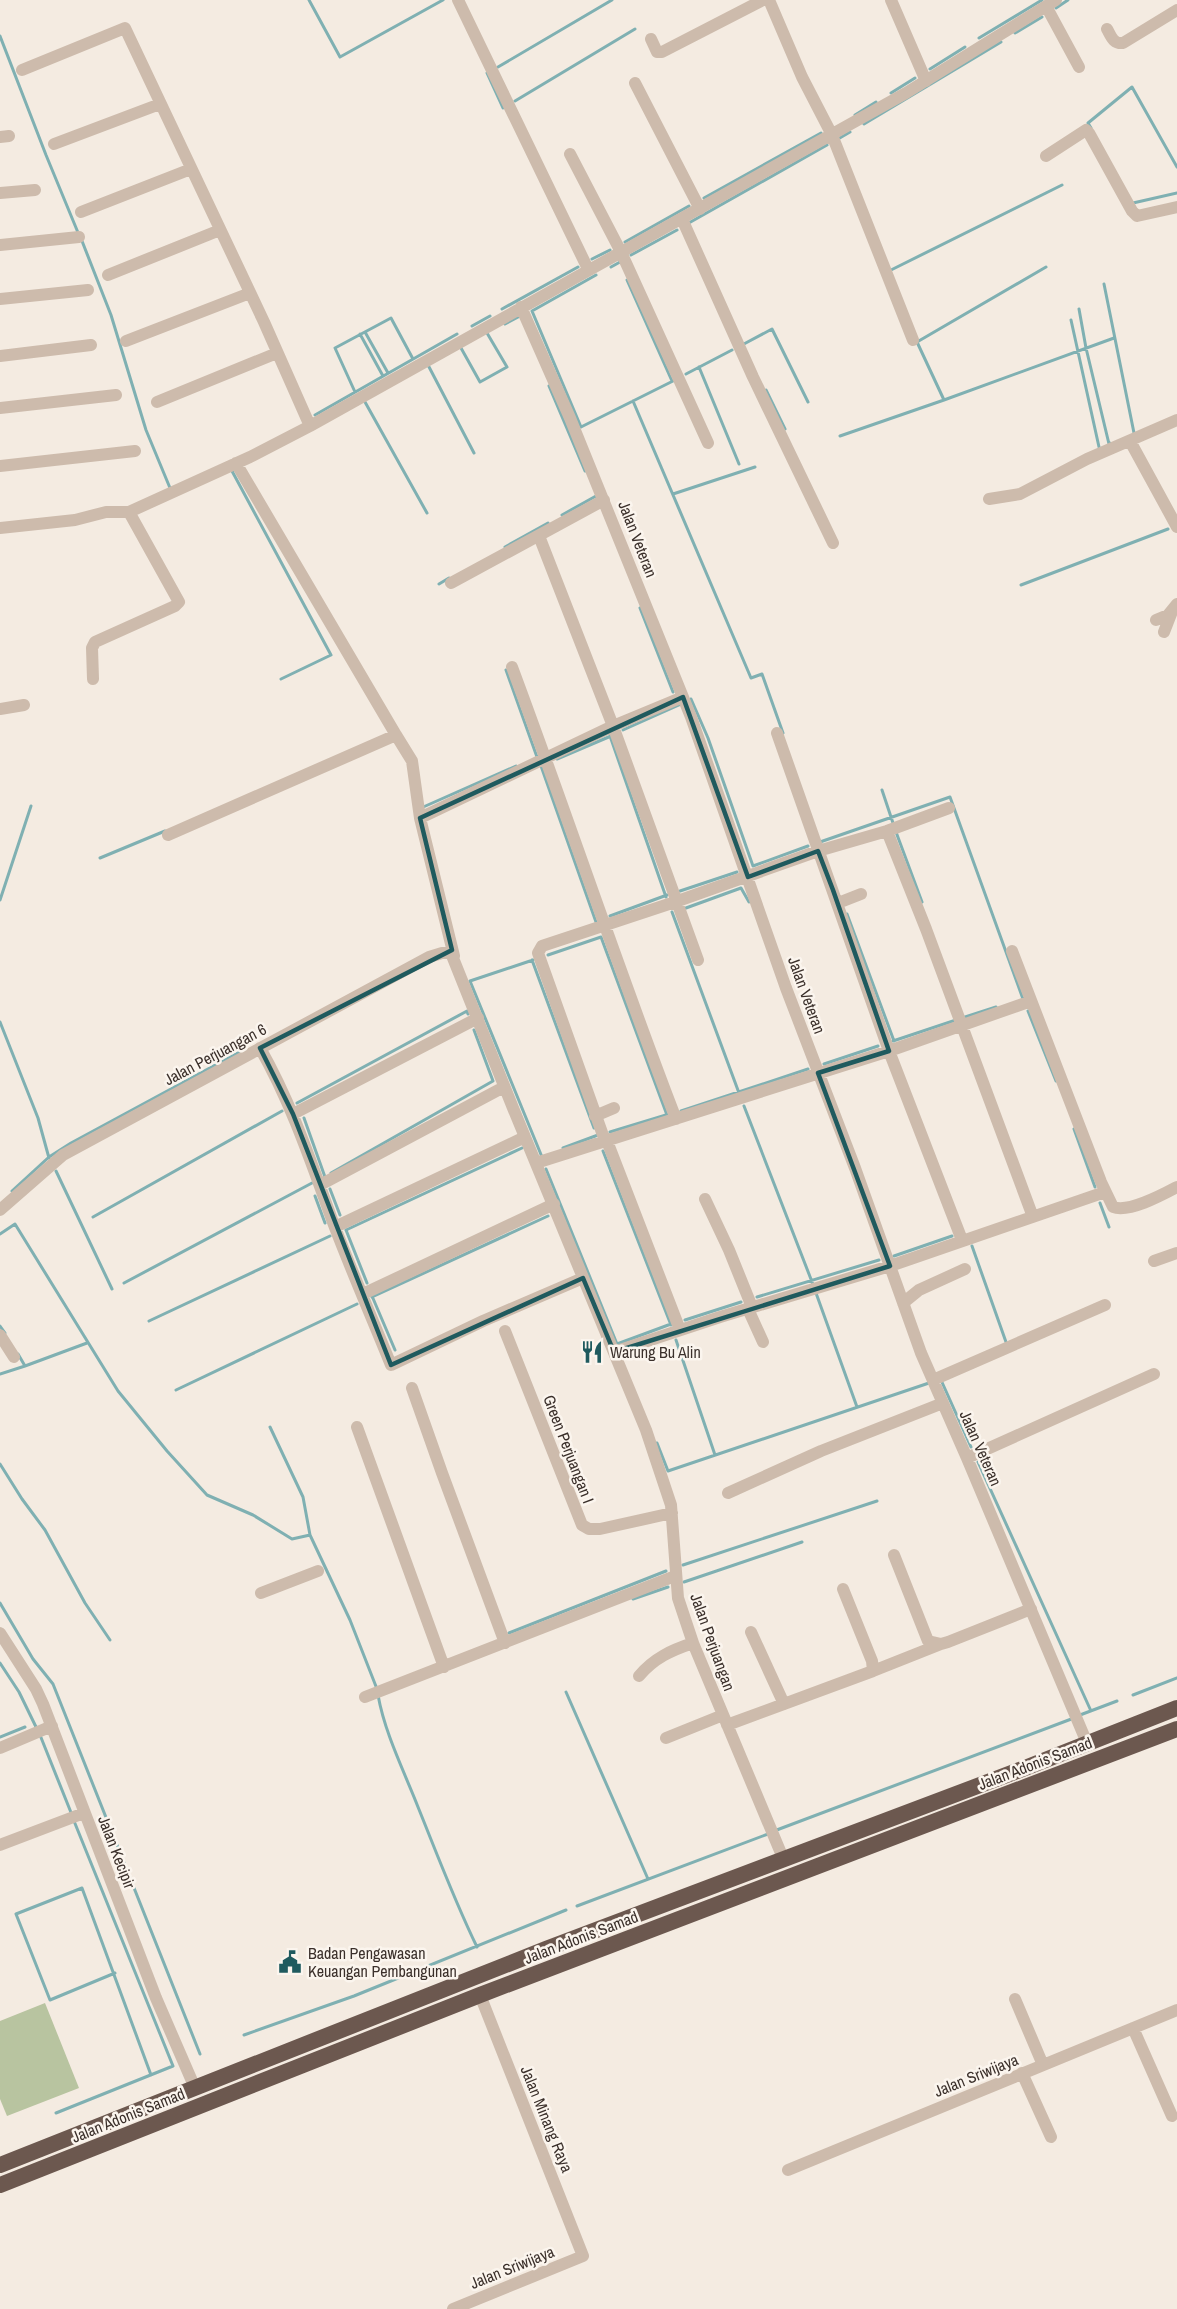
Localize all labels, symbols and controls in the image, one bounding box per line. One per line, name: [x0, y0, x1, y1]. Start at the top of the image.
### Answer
street label: Jalan Veteran: [613, 498, 663, 580]
street label: Jalan Veteran: [783, 954, 831, 1036]
street label: Jalan Perjuangan 6: [160, 1018, 270, 1090]
restaurant icon: Warung Bu Alin: [579, 1339, 605, 1365]
place label: Warung Bu Alin: [610, 1341, 701, 1363]
street label: Green Perjuangan I: [538, 1392, 600, 1506]
street label: Jalan Veteran: [955, 1407, 1007, 1489]
street label: Jalan Perjuangan: [685, 1590, 741, 1694]
street label: Jalan Adonis Samad: [975, 1731, 1095, 1795]
street label: Jalan Kecipir: [93, 1812, 141, 1892]
street label: Jalan Adonis Samad: [521, 1905, 641, 1969]
place label: Badan Pengawasan Keuangan Pembangunan: [308, 1942, 457, 1982]
public building icon: Badan Pengawasan Keuangan Pembangunan: [277, 1949, 303, 1975]
street label: Jalan Sriwijaya: [931, 2048, 1022, 2102]
street label: Jalan Minang Raya: [516, 2062, 579, 2176]
street label: Jalan Adonis Samad: [68, 2082, 188, 2148]
street label: Jalan Sriwijaya: [467, 2240, 558, 2294]

